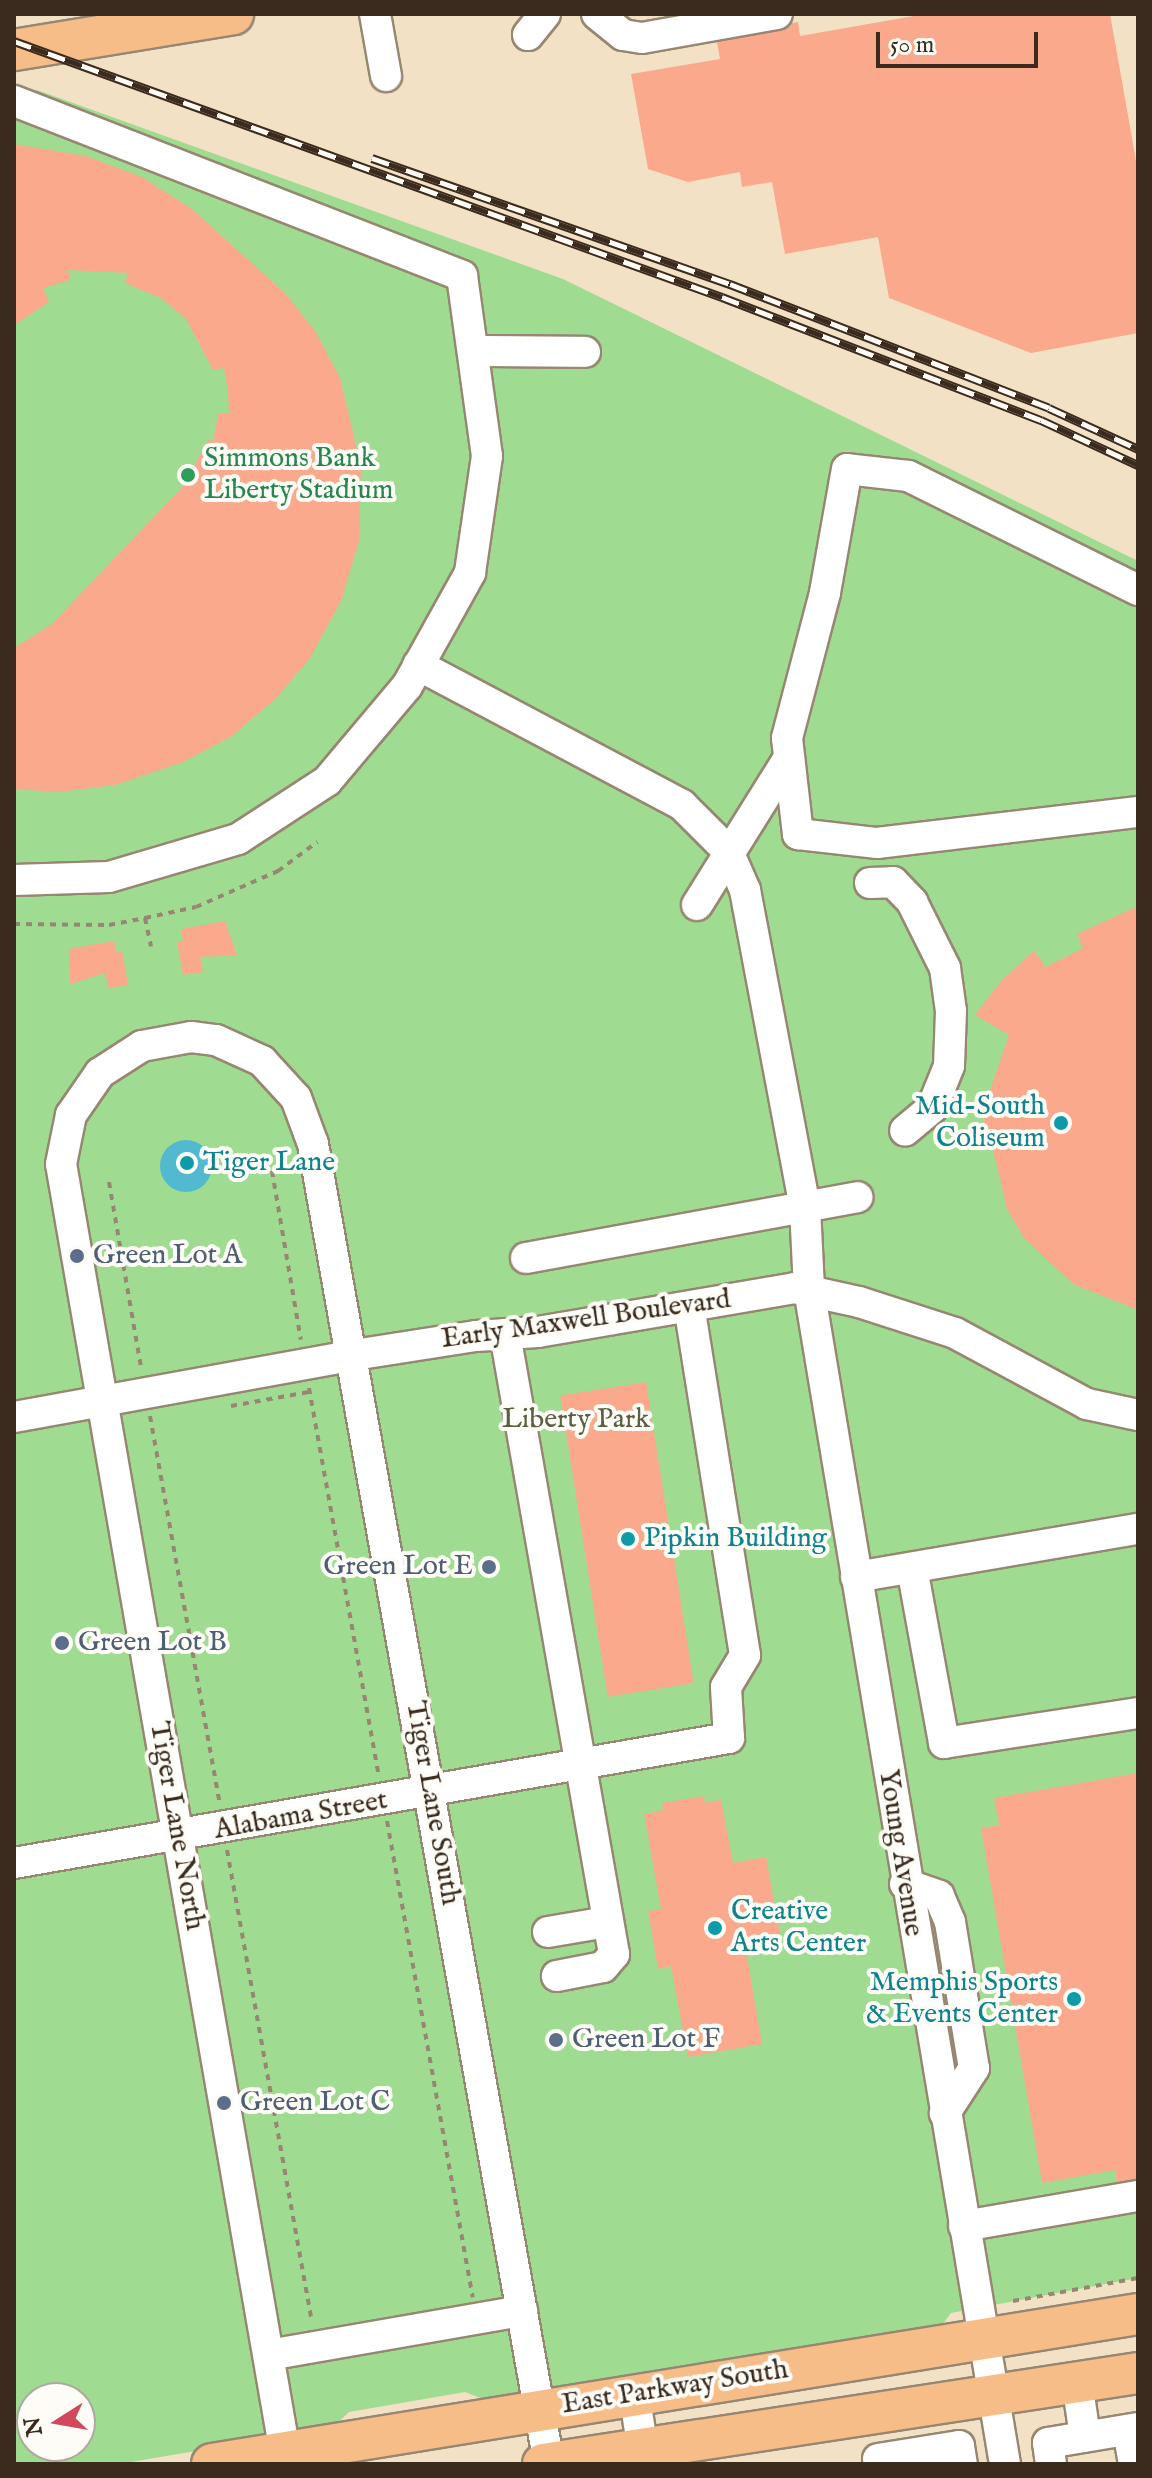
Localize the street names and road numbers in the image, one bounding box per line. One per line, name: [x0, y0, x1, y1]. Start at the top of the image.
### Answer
street label: Early Maxwell Boulevard: [439, 1283, 733, 1357]
street label: Tiger Lane South: [398, 1698, 466, 1908]
street label: Tiger Lane North: [141, 1719, 211, 1933]
street label: Young Avenue: [870, 1767, 930, 1939]
street label: Alabama Street: [212, 1784, 390, 1848]
street label: East Parkway South: [559, 2354, 791, 2422]

